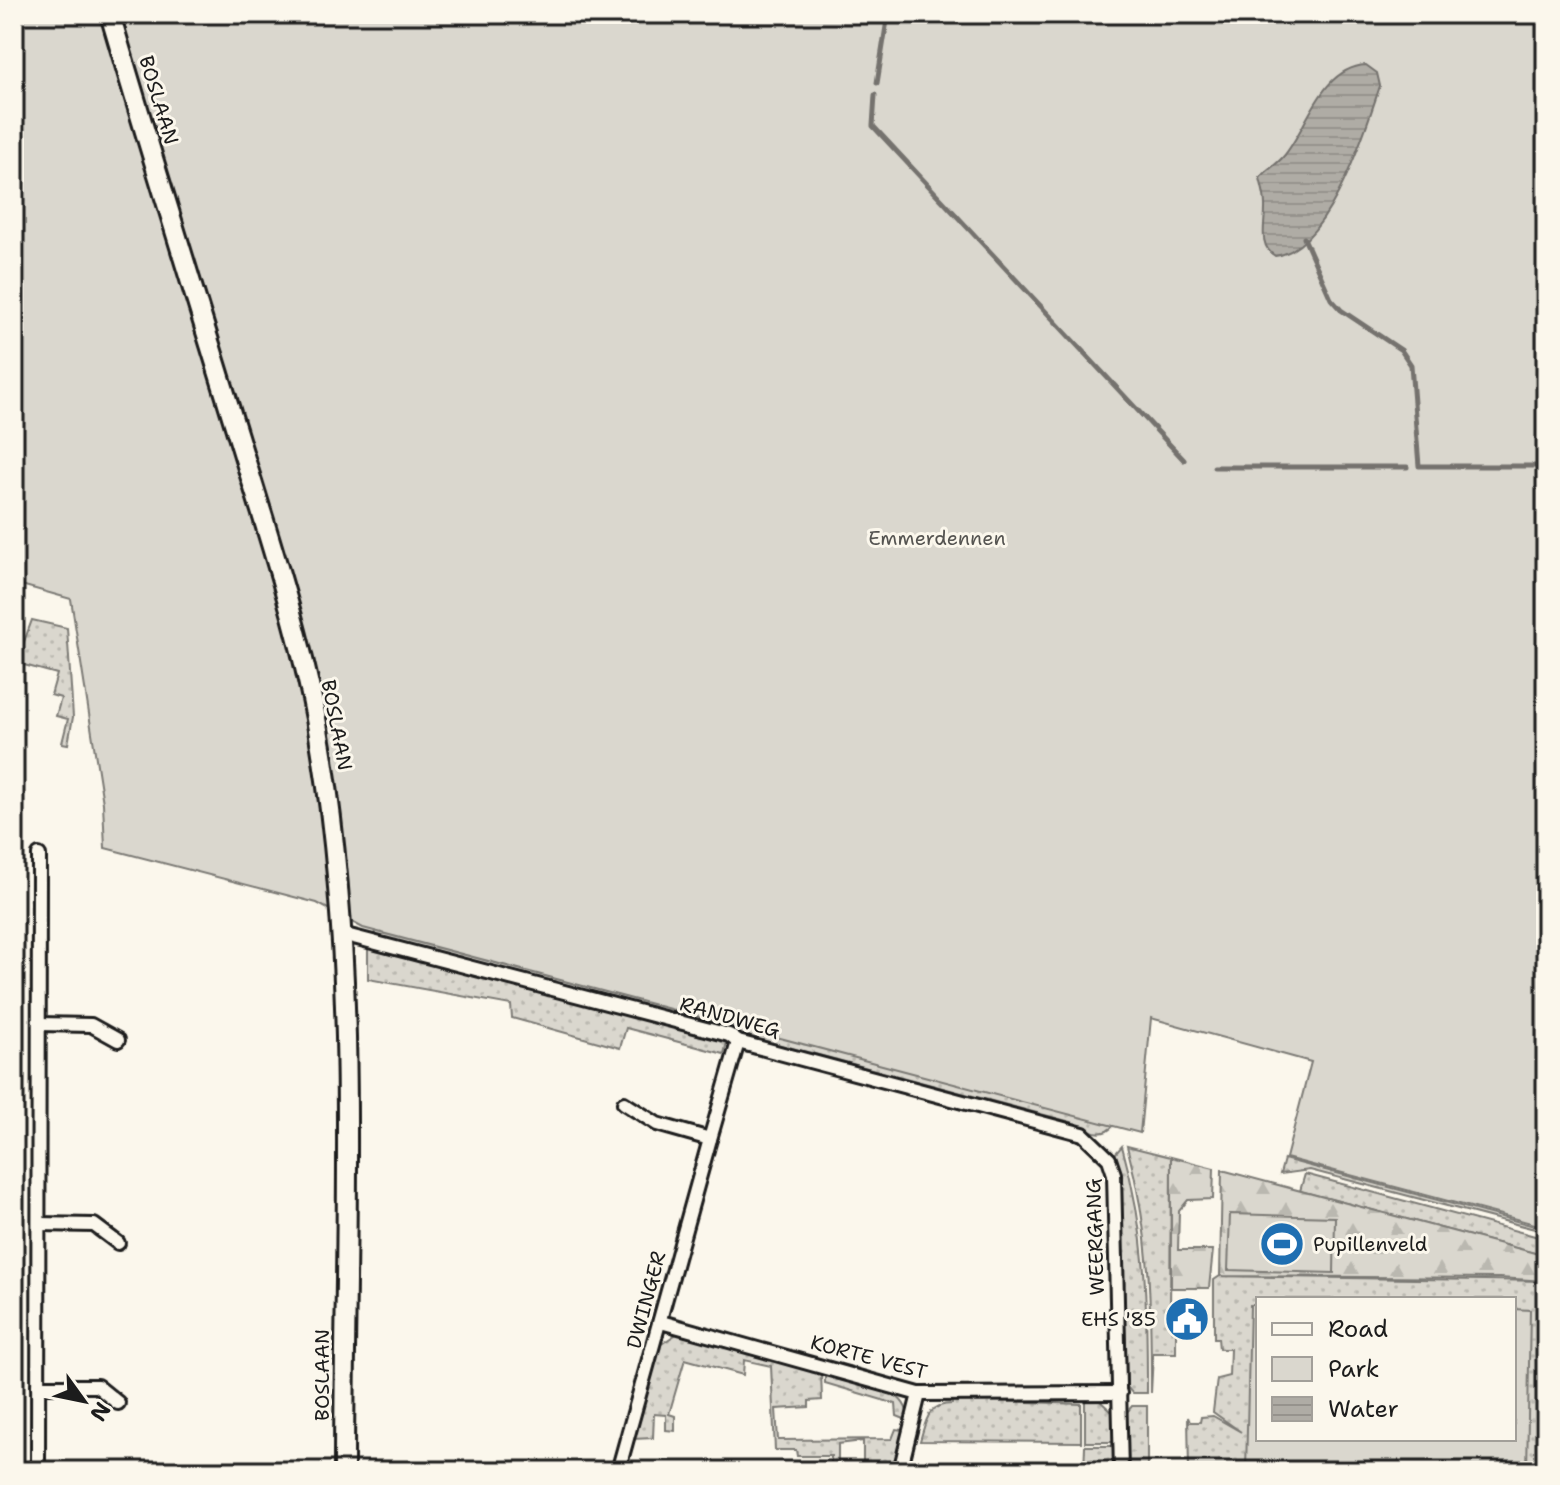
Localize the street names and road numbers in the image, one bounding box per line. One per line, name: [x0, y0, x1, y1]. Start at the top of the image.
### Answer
street label: BOSLAAN: [133, 52, 185, 148]
street label: BOSLAAN: [315, 677, 359, 773]
street label: RANDWEG: [677, 990, 783, 1044]
street label: WEERGANG: [1080, 1178, 1110, 1296]
street label: DWINGER: [621, 1248, 672, 1352]
street label: BOSLAAN: [309, 1329, 335, 1421]
street label: KORTE VEST: [808, 1329, 930, 1385]

